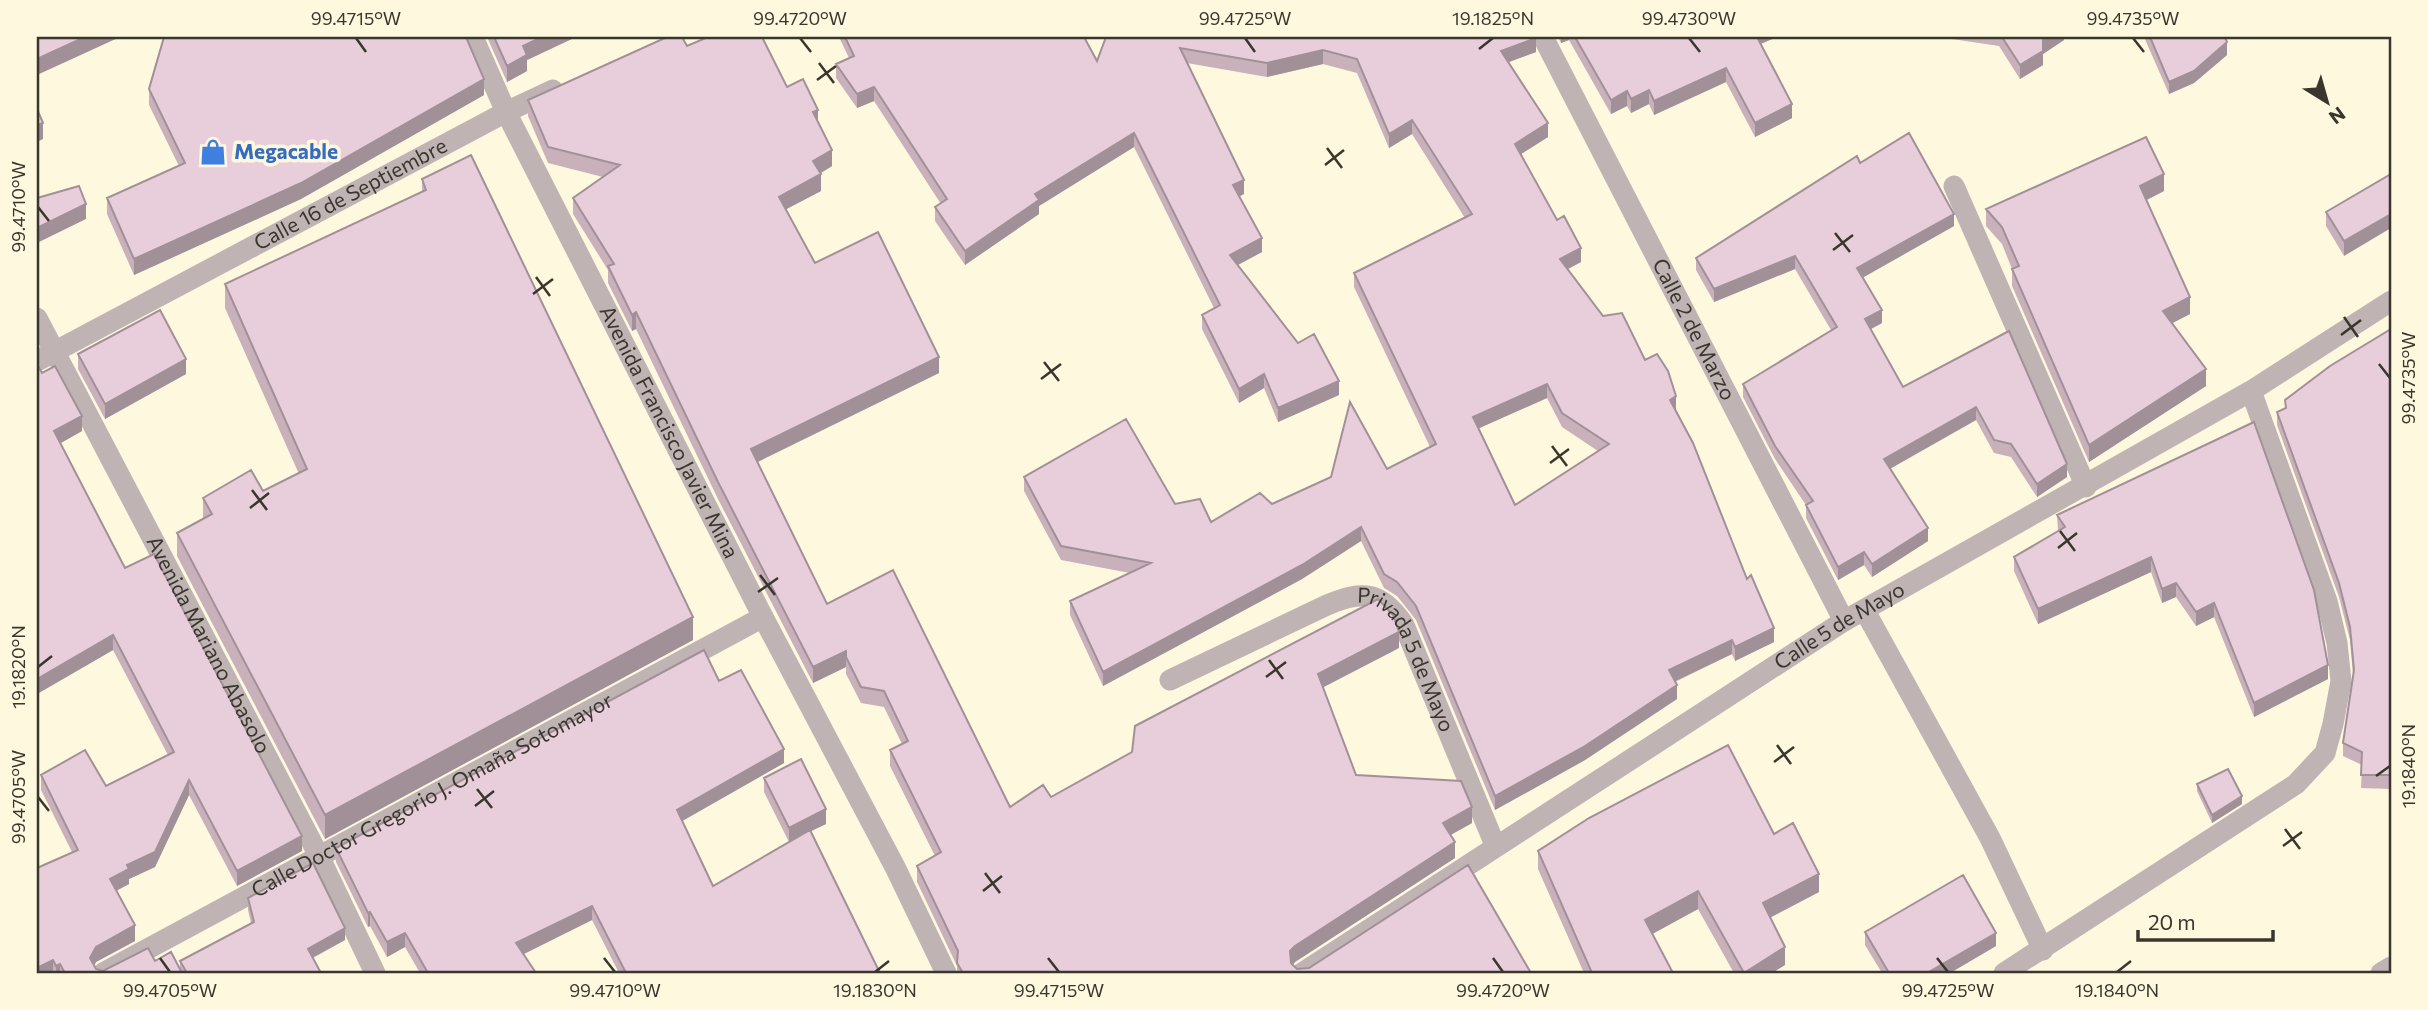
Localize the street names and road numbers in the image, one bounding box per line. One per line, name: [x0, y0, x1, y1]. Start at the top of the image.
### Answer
street label: Calle 16 de Septiembre: [249, 132, 451, 255]
street label: Calle 2 de Marzo: [1648, 254, 1742, 404]
street label: Avenida Francisco Javier Mina: [596, 301, 745, 562]
street label: Avenida Mariano Abasolo: [142, 531, 277, 757]
street label: Calle 5 de Mayo: [1769, 575, 1908, 674]
street label: Privada 5 de Mayo: [1357, 582, 1461, 735]
street label: Calle Doctor Gregorio J. Omaña Sotomayor: [247, 687, 616, 902]

